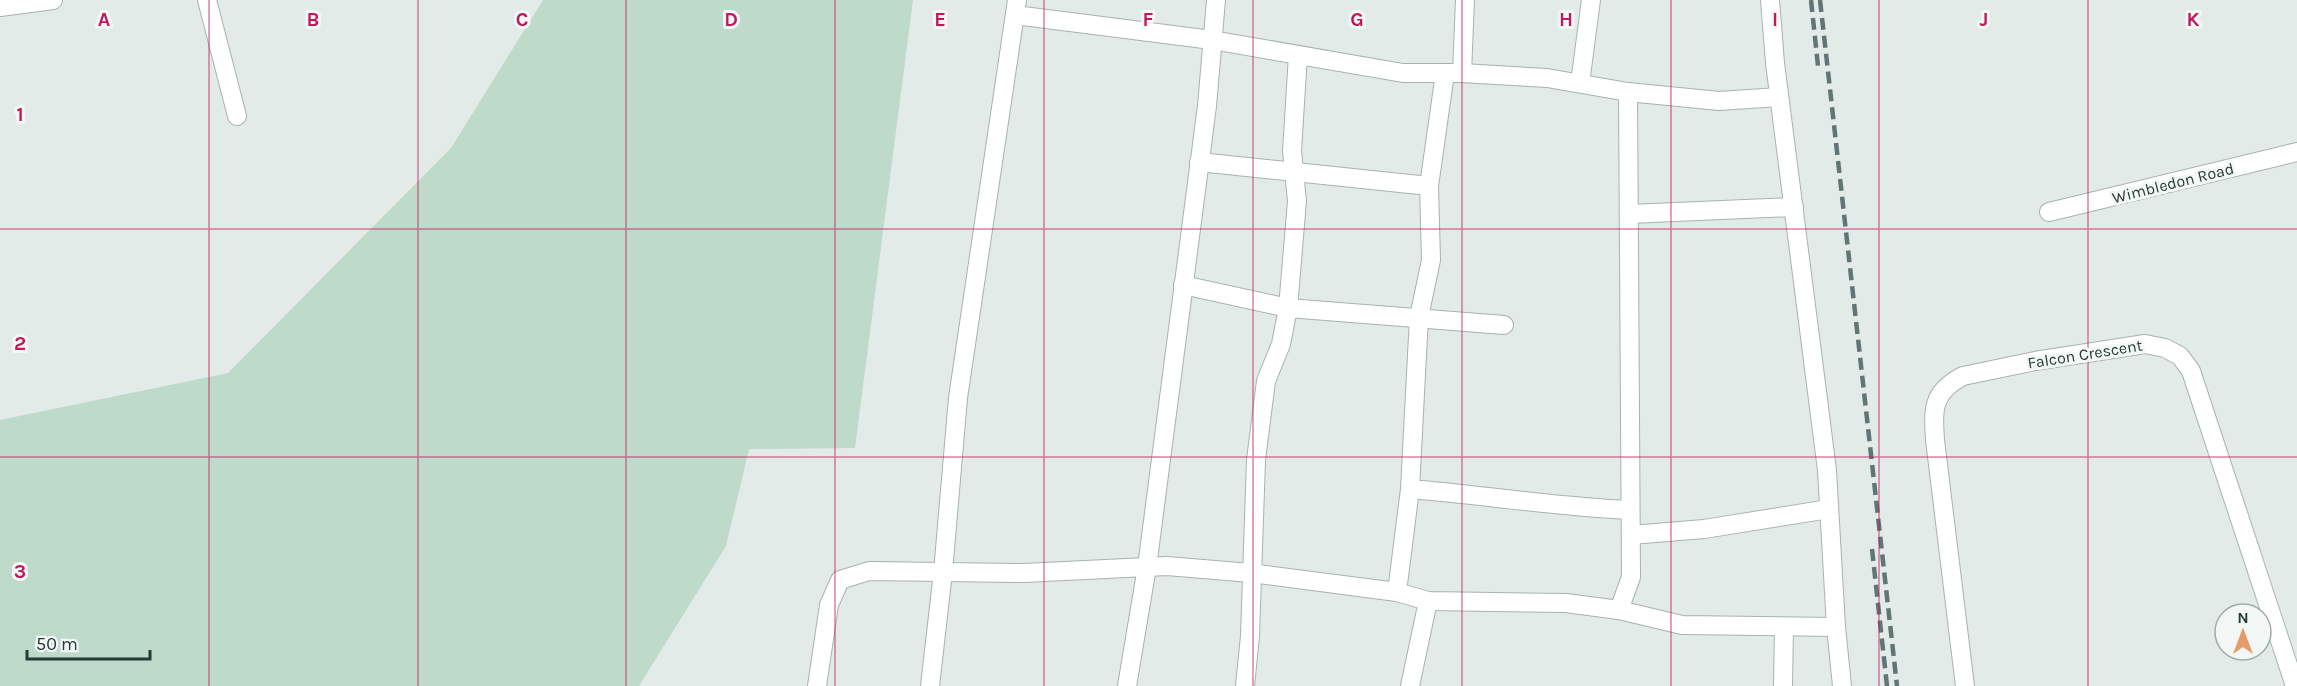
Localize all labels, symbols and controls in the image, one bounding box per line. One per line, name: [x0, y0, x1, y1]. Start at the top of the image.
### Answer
text: A: [98, 8, 111, 31]
text: B: [307, 8, 319, 31]
text: C: [516, 8, 528, 31]
text: D: [724, 8, 738, 31]
text: E: [934, 8, 946, 31]
text: F: [1143, 8, 1154, 31]
text: G: [1350, 8, 1364, 31]
text: H: [1559, 8, 1573, 31]
text: I: [1772, 8, 1778, 31]
text: J: [1980, 8, 1988, 31]
text: K: [2186, 8, 2200, 31]
text: 1: [16, 103, 24, 126]
street label: Wimbledon Road: [2110, 159, 2236, 207]
text: 2: [14, 332, 26, 355]
street label: Falcon Crescent: [2026, 336, 2144, 372]
text: 3: [14, 560, 26, 583]
north arrow: [2213, 602, 2273, 662]
text: N: [2237, 608, 2249, 627]
scale bar: [27, 623, 150, 661]
text: 50 m: [36, 633, 78, 655]

